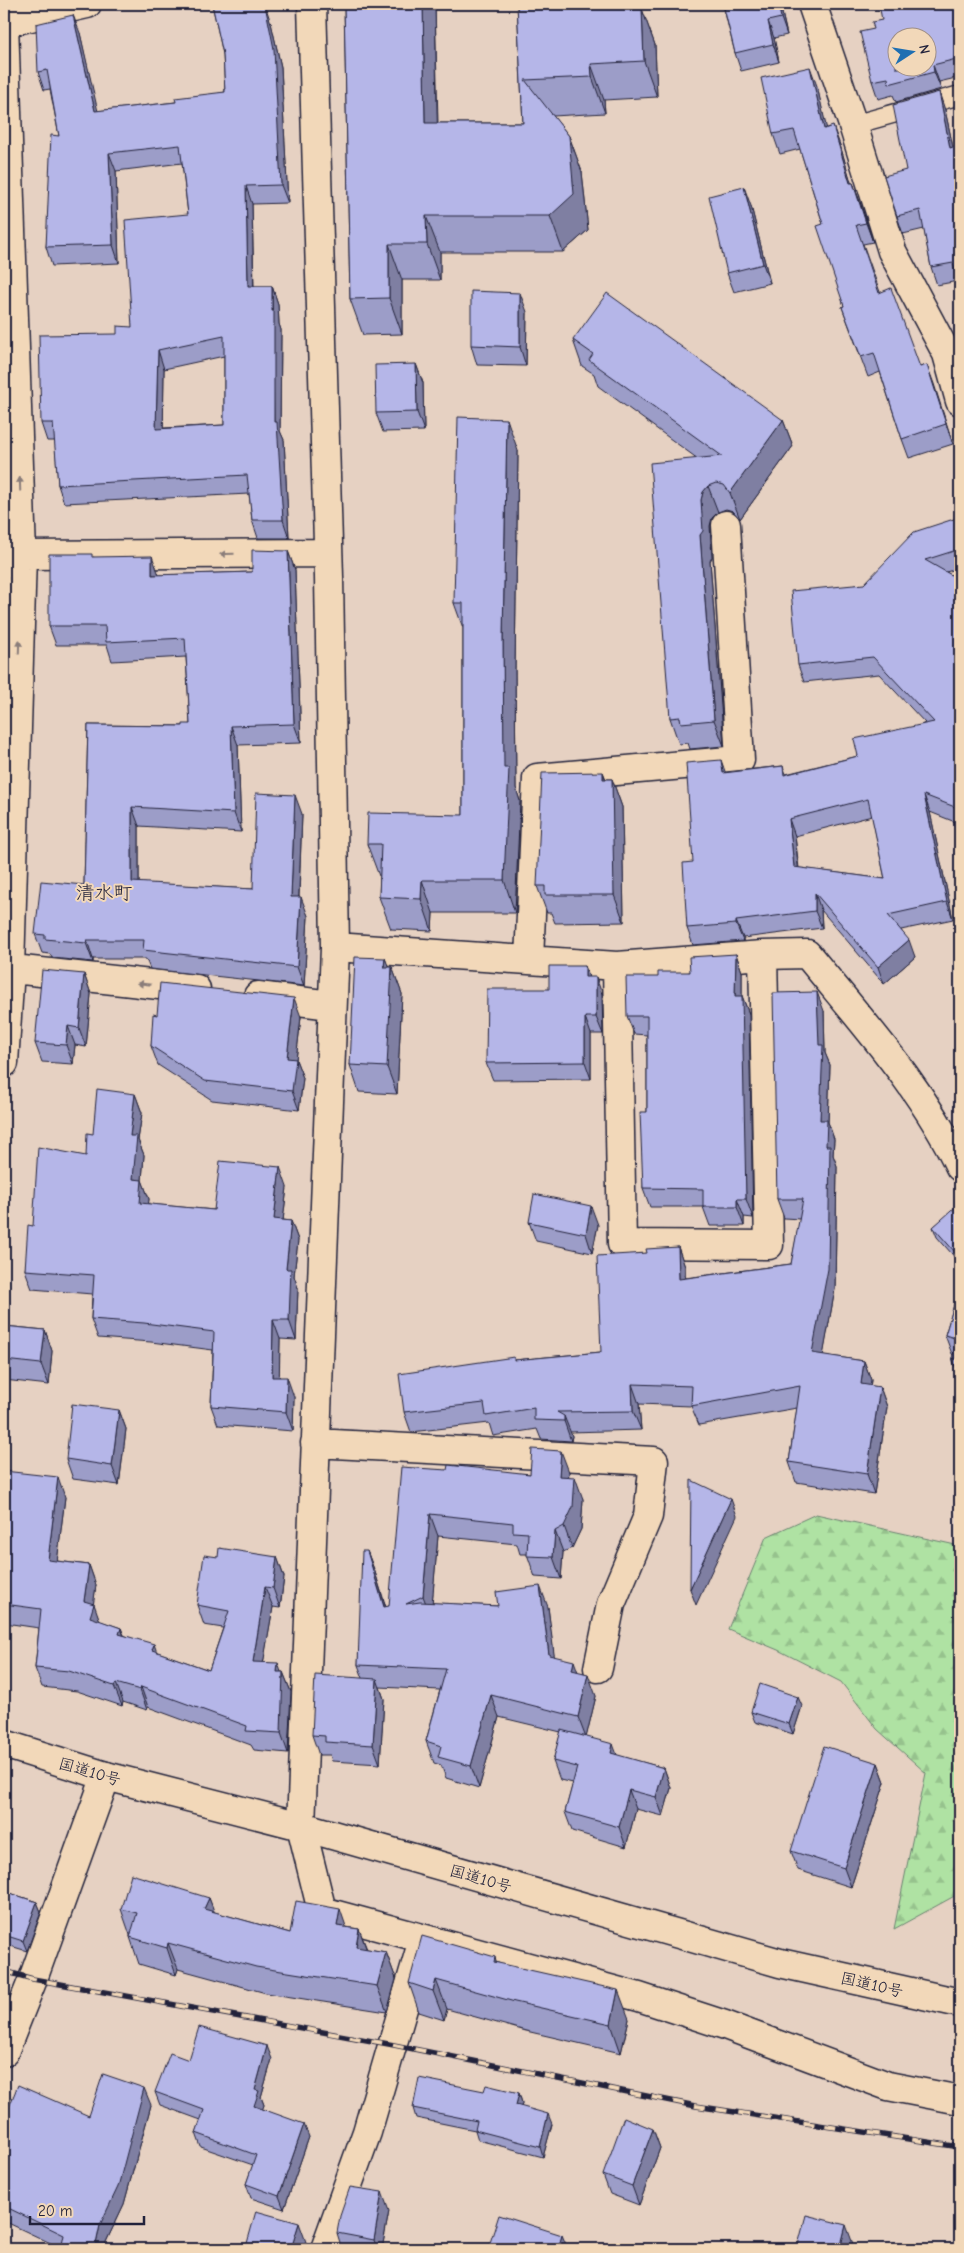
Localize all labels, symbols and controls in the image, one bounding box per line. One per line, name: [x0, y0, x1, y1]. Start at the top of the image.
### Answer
north arrow: [886, 28, 936, 78]
text: N: [915, 43, 933, 56]
one-way arrow: [15, 476, 23, 492]
one-way arrow: [219, 550, 235, 558]
one-way arrow: [16, 639, 24, 655]
district label: 清水町: [75, 882, 133, 904]
one-way arrow: [135, 980, 151, 988]
street label: 国道10号: [56, 1754, 123, 1789]
street label: 国道10号: [447, 1861, 514, 1896]
street label: 国道10号: [839, 1969, 905, 2001]
scale bar: [30, 2193, 144, 2225]
text: 20 m: [38, 2202, 72, 2220]

